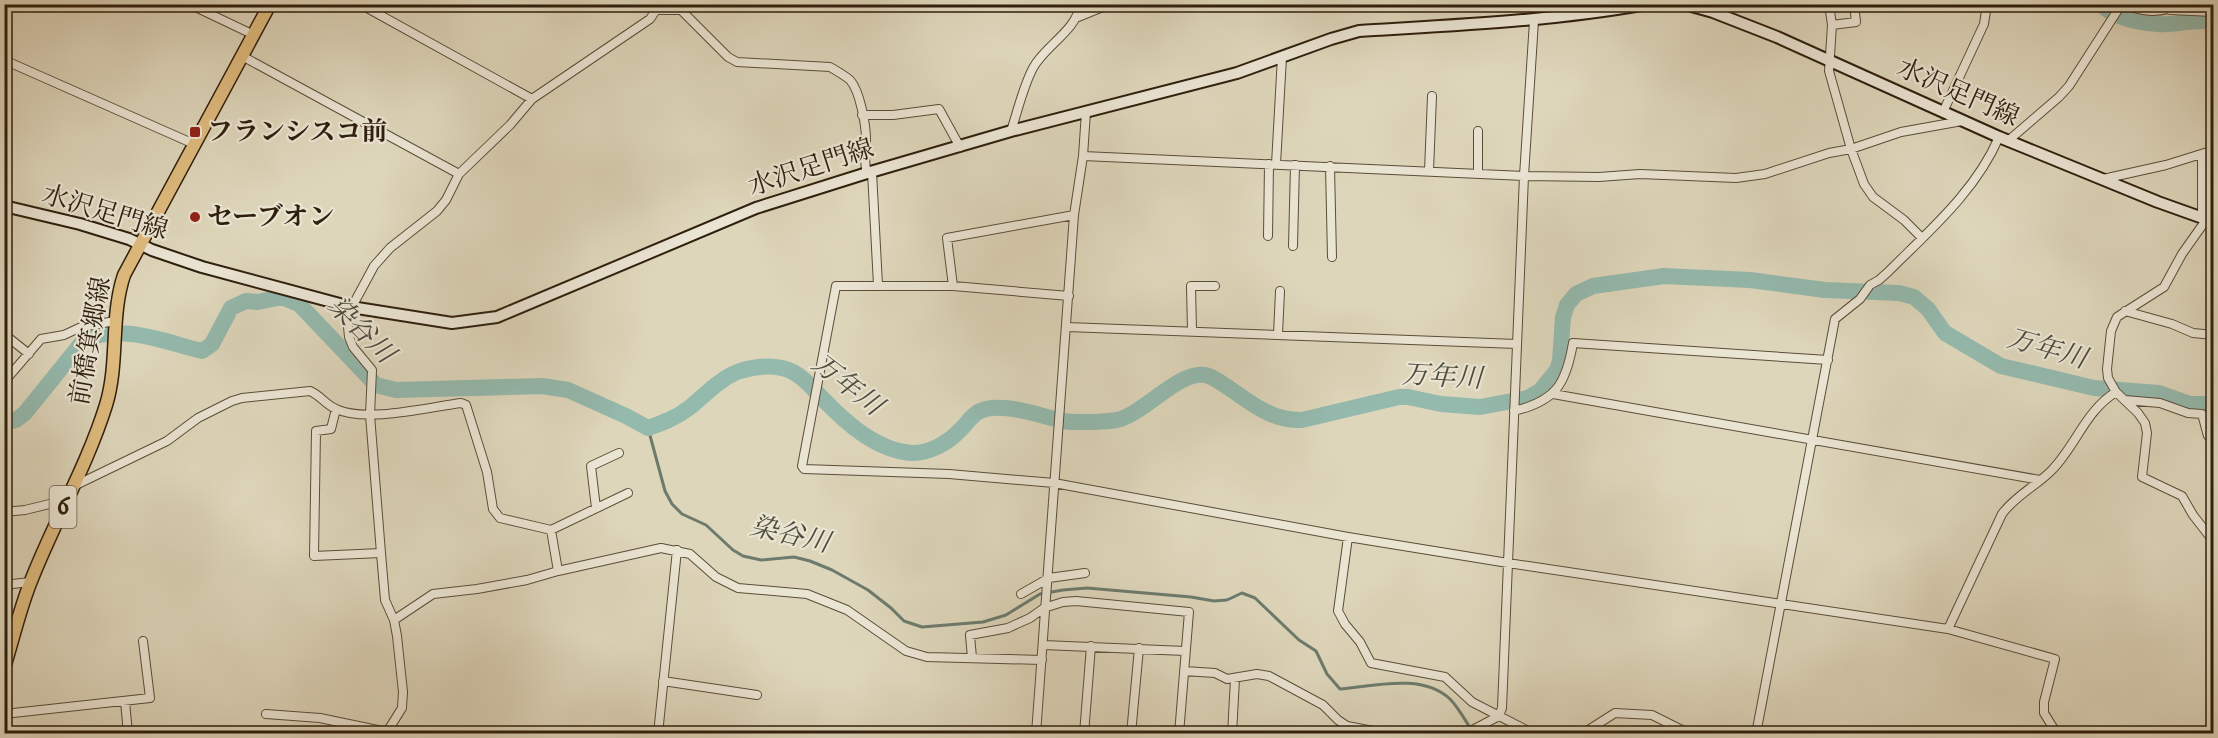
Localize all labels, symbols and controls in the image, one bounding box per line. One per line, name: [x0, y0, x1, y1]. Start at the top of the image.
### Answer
street label: 水沢足門線: [1892, 51, 2024, 135]
place label: フランシスコ前: [207, 116, 388, 149]
marker: フランシスコ前: [188, 125, 202, 139]
street label: 水沢足門線: [744, 132, 878, 204]
street label: 水沢足門線: [38, 178, 172, 248]
place label: セーブオン: [207, 201, 334, 234]
marker: セーブオン: [188, 210, 202, 224]
street label: 前橋箕郷線: [63, 274, 119, 408]
water label: 染谷川: [320, 289, 404, 373]
water label: 万年川: [2003, 321, 2094, 377]
water label: 万年川: [805, 347, 892, 425]
water label: 万年川: [1401, 358, 1486, 396]
road number: 6: [50, 486, 76, 528]
water label: 染谷川: [747, 509, 836, 561]

